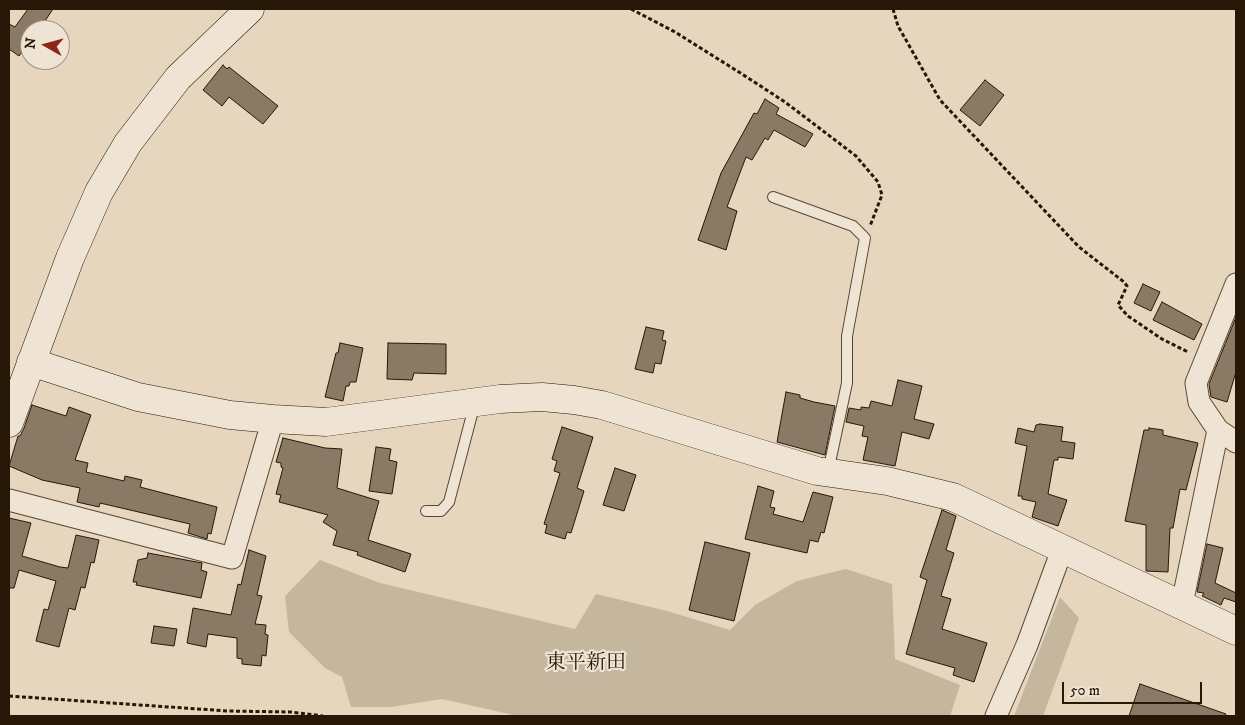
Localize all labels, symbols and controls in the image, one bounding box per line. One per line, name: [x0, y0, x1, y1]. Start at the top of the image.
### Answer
north arrow: [20, 20, 70, 70]
text: N: [21, 36, 41, 50]
district label: 東平新田: [546, 652, 626, 676]
scale bar: [1065, 672, 1205, 704]
text: 50 m: [1070, 681, 1100, 700]

